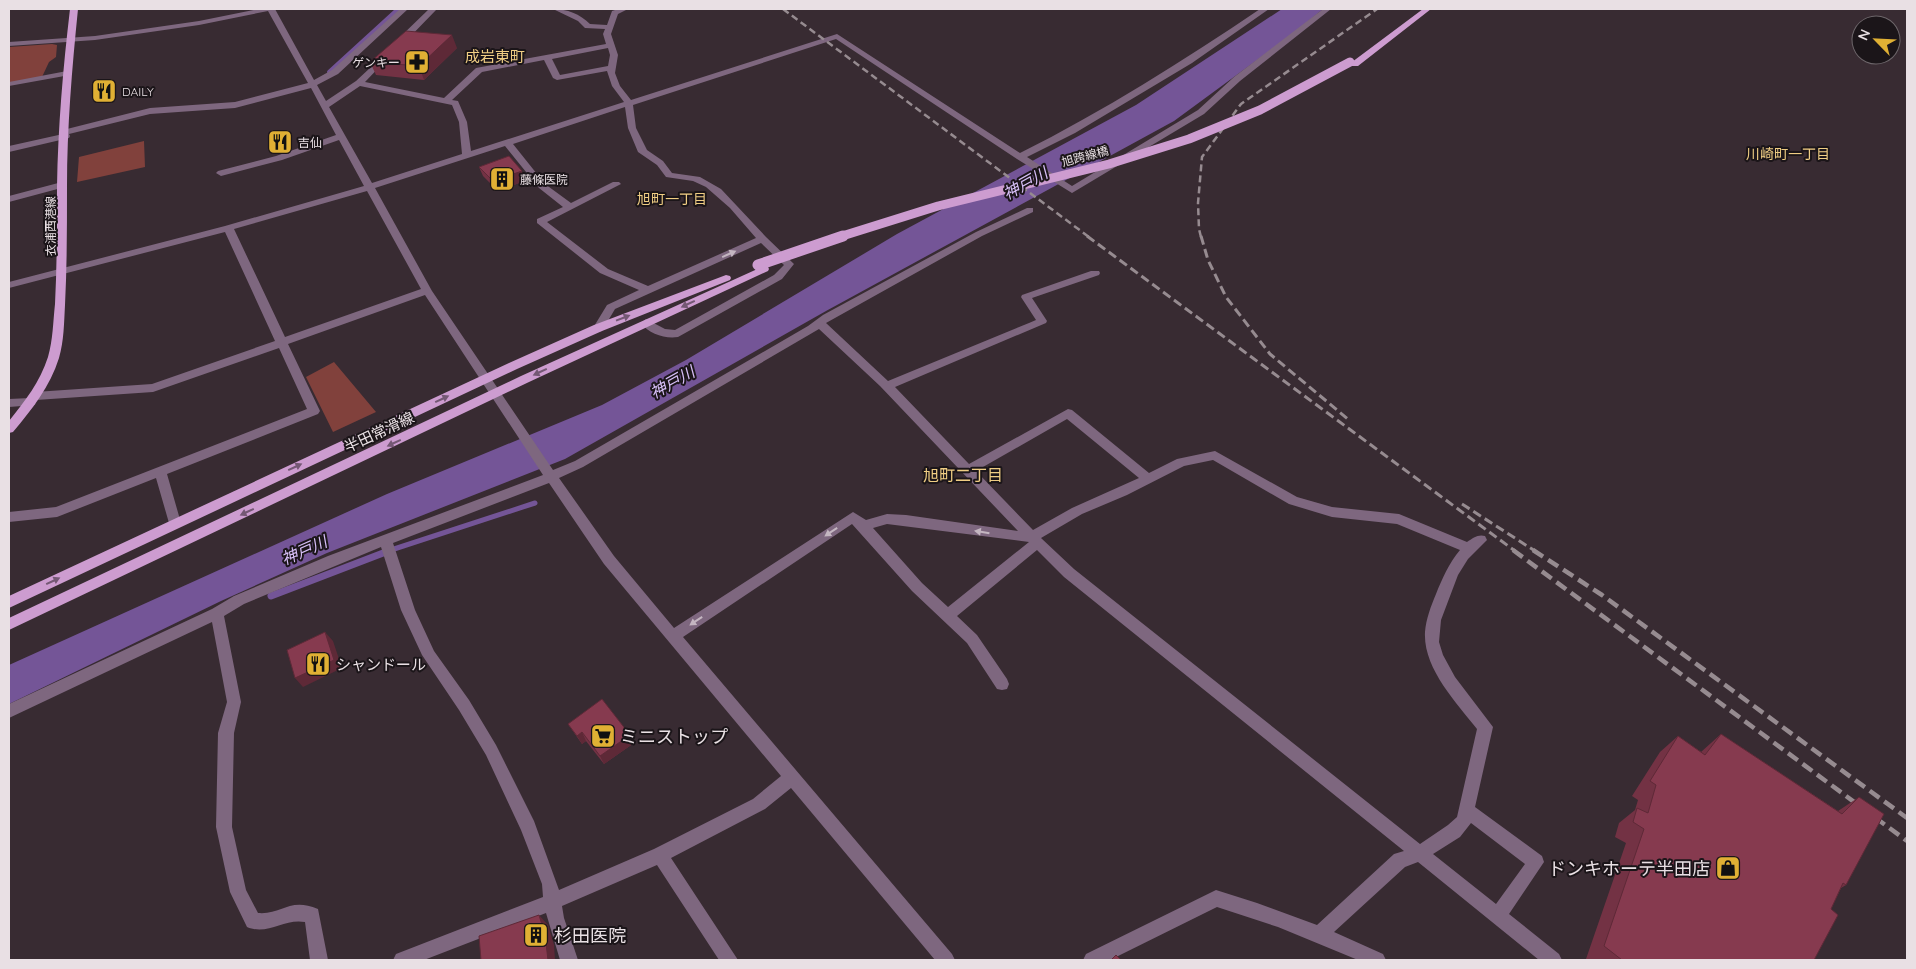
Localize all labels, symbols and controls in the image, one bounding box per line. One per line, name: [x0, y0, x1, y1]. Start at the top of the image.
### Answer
north arrow: [1851, 15, 1901, 65]
text: N: [1854, 26, 1874, 43]
district label: 成岩東町: [465, 47, 525, 66]
pharmacy icon: ゲンキー: [404, 49, 430, 75]
place label: ゲンキー: [352, 55, 400, 70]
restaurant icon: DAILY: [91, 78, 117, 104]
place label: DAILY: [122, 84, 154, 99]
restaurant icon: 吉仙: [267, 129, 293, 155]
place label: 吉仙: [298, 135, 322, 150]
street label: 旭跨線橋: [1060, 143, 1110, 169]
district label: 川崎町一丁目: [1746, 145, 1830, 163]
water label: 神戸川: [999, 162, 1053, 203]
building icon: 藤條医院: [489, 166, 515, 192]
place label: 藤條医院: [520, 172, 568, 187]
district label: 旭町一丁目: [637, 190, 707, 208]
street label: 衣浦西港線: [43, 196, 58, 256]
one-way arrow: [722, 249, 736, 257]
one-way arrow: [681, 300, 695, 308]
one-way arrow: [615, 314, 630, 321]
water label: 神戸川: [646, 361, 700, 402]
one-way arrow: [533, 368, 548, 376]
one-way arrow: [435, 395, 449, 403]
street label: 半田常滑線: [341, 408, 417, 456]
one-way arrow: [387, 439, 401, 447]
one-way arrow: [288, 463, 302, 471]
district label: 旭町二丁目: [923, 465, 1003, 485]
one-way arrow: [240, 509, 254, 517]
one-way arrow: [824, 527, 838, 536]
one-way arrow: [974, 528, 990, 536]
water label: 神戸川: [278, 530, 332, 569]
one-way arrow: [46, 577, 60, 585]
one-way arrow: [689, 617, 702, 626]
restaurant icon: シャンドール: [305, 651, 331, 677]
place label: シャンドール: [336, 655, 426, 674]
supermarket icon: ミニストップ: [590, 723, 616, 749]
place label: ミニストップ: [620, 725, 728, 748]
shop icon: ドンキホーテ半田店: [1715, 855, 1741, 881]
place label: ドンキホーテ半田店: [1548, 857, 1710, 880]
building icon: 杉田医院: [523, 922, 549, 948]
place label: 杉田医院: [554, 924, 626, 947]

